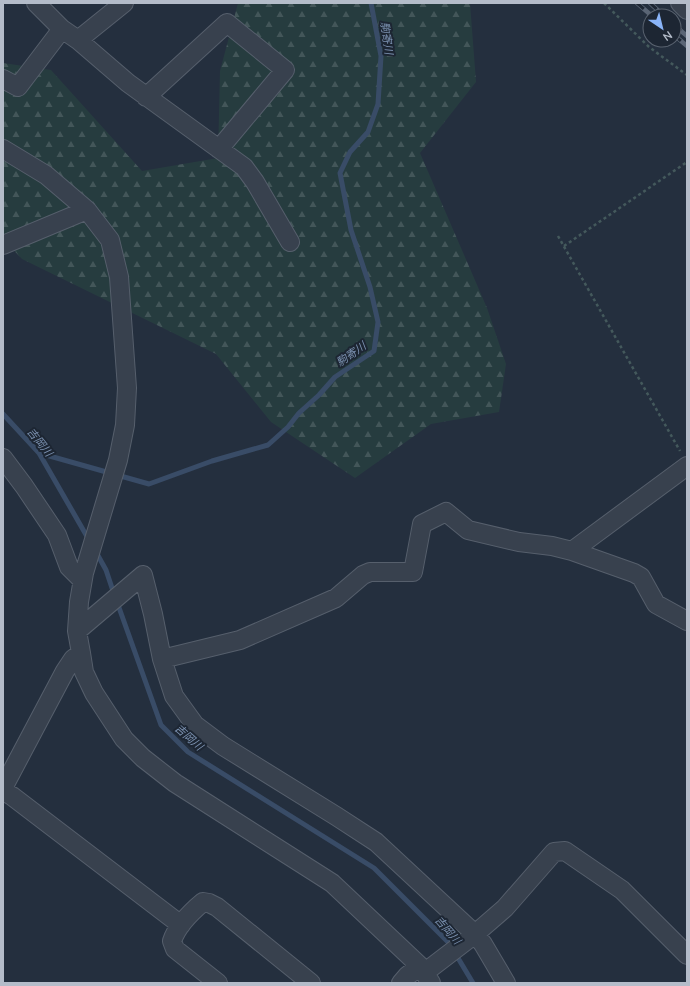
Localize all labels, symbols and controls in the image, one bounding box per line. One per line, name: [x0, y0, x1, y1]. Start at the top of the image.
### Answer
north arrow: [642, 8, 682, 48]
water label: 駒寄川: [377, 21, 396, 56]
text: N: [660, 27, 675, 44]
water label: 駒寄川: [333, 338, 370, 370]
water label: 吉岡川: [23, 425, 56, 461]
water label: 吉岡川: [171, 721, 207, 755]
water label: 吉岡川: [431, 913, 465, 948]

